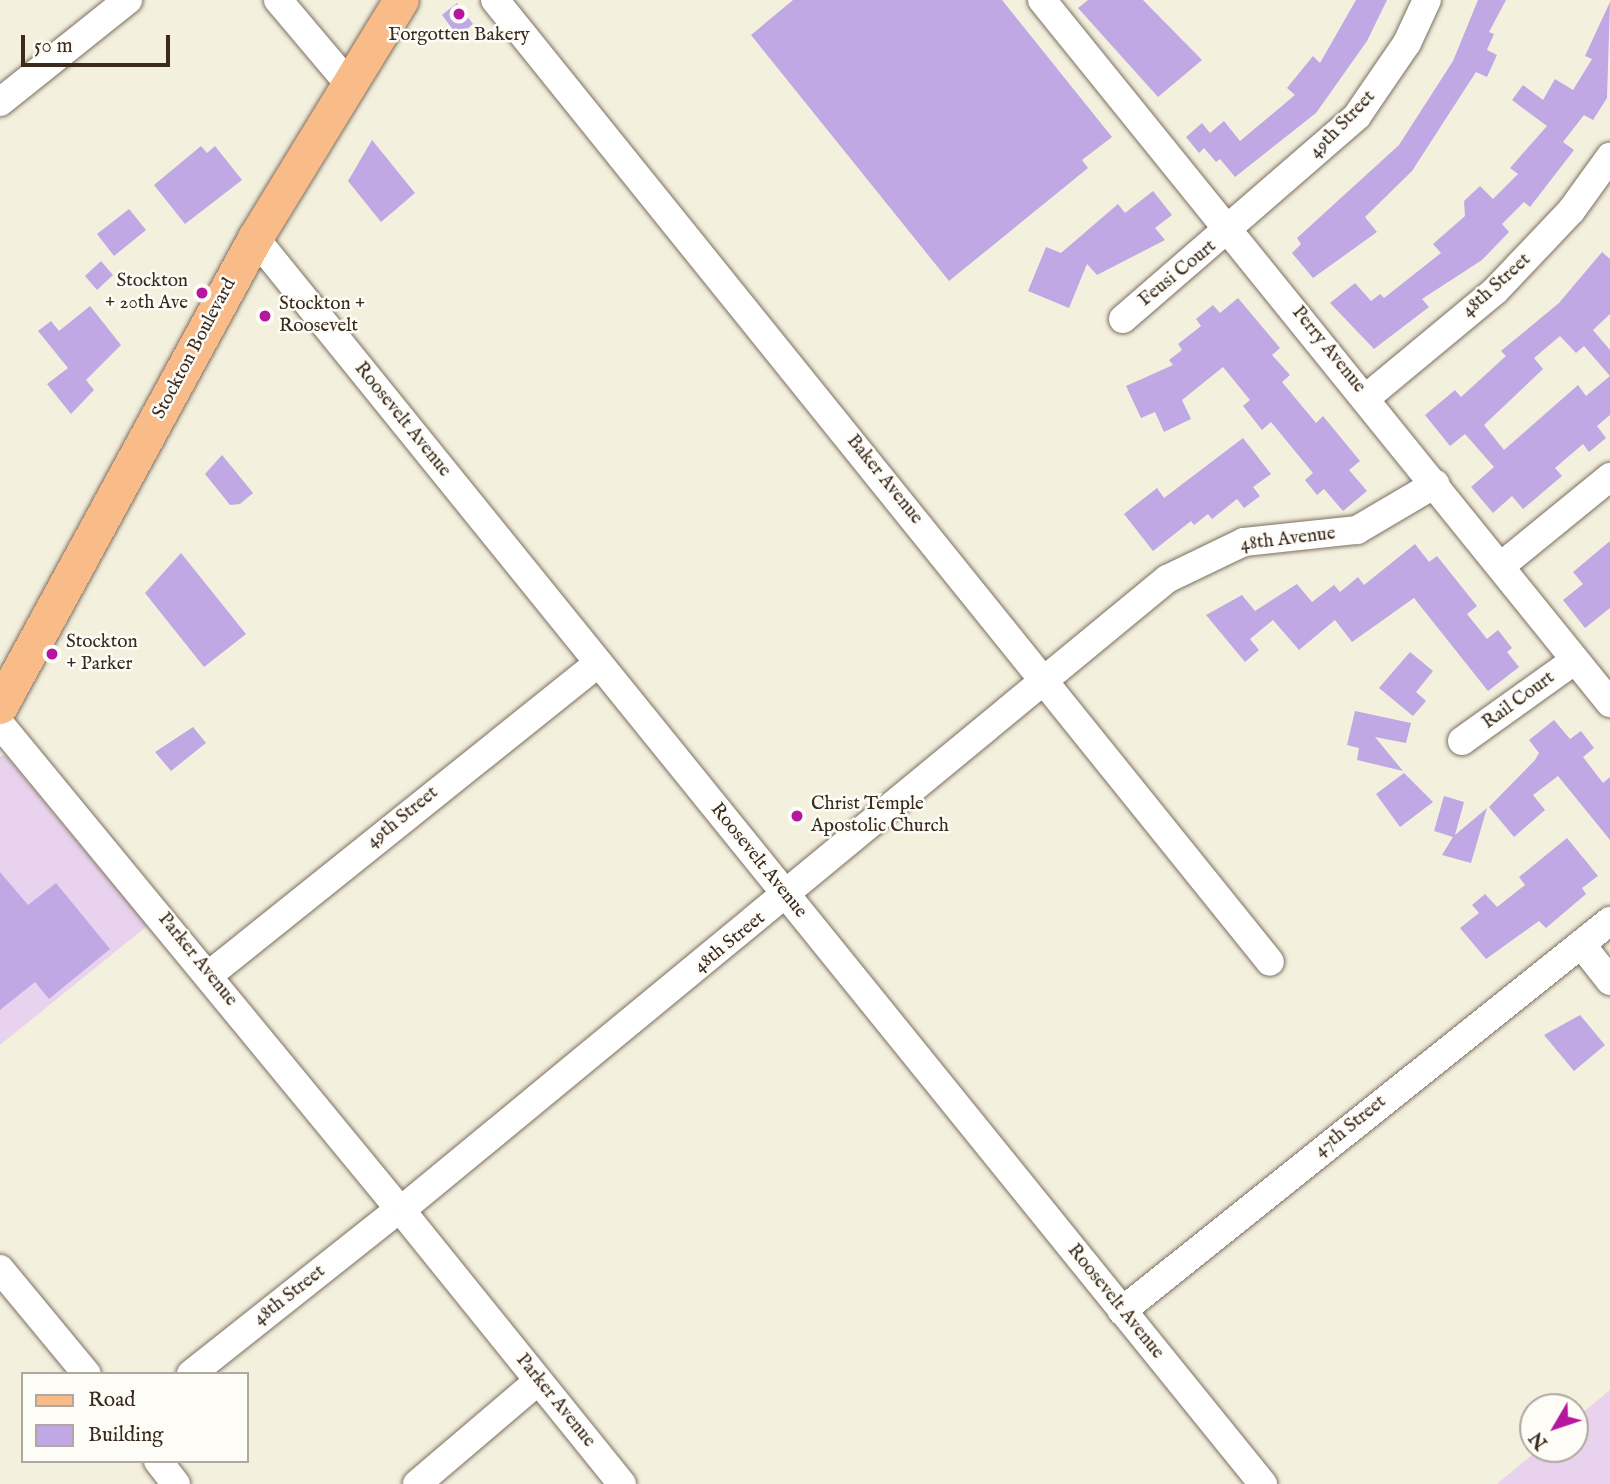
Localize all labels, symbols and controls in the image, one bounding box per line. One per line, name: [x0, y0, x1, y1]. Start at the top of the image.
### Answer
marker: Forgotten Bakery: [451, 6, 467, 22]
scale bar: [24, 21, 173, 65]
place label: Forgotten Bakery: [388, 25, 530, 47]
text: 50 m: [34, 33, 73, 60]
street label: 49th Street: [1305, 86, 1381, 164]
street label: Feusi Court: [1134, 236, 1222, 312]
street label: 48th Street: [1458, 249, 1536, 323]
place label: Stockton + 20th Ave: [105, 271, 188, 315]
street label: Stockton Boulevard: [148, 275, 242, 423]
marker: Stockton + 20th Ave: [194, 285, 210, 301]
place label: Stockton + Roosevelt: [279, 294, 365, 338]
street label: Perry Avenue: [1286, 302, 1370, 398]
marker: Stockton + Roosevelt: [257, 308, 273, 324]
street label: Roosevelt Avenue: [349, 358, 455, 482]
street label: Baker Avenue: [841, 431, 927, 529]
street label: 48th Avenue: [1239, 523, 1337, 557]
place label: Stockton + Parker: [66, 632, 138, 676]
marker: Stockton + Parker: [44, 646, 60, 662]
street label: Rail Court: [1478, 667, 1560, 735]
street label: 49th Street: [363, 782, 443, 854]
place label: Christ Temple Apostolic Church: [811, 794, 949, 838]
street label: Roosevelt Avenue: [705, 799, 811, 923]
marker: Christ Temple Apostolic Church: [789, 808, 805, 824]
street label: 48th Street: [690, 907, 770, 979]
street label: Parker Avenue: [152, 909, 242, 1011]
street label: 47th Street: [1311, 1091, 1391, 1163]
street label: Roosevelt Avenue: [1062, 1240, 1168, 1364]
street label: 48th Street: [250, 1261, 330, 1331]
street label: Parker Avenue: [510, 1350, 600, 1452]
legend: [21, 1372, 248, 1463]
text: Road: [88, 1387, 135, 1414]
north arrow: [1519, 1393, 1589, 1463]
text: Building: [88, 1422, 163, 1449]
text: N: [1525, 1426, 1554, 1454]

